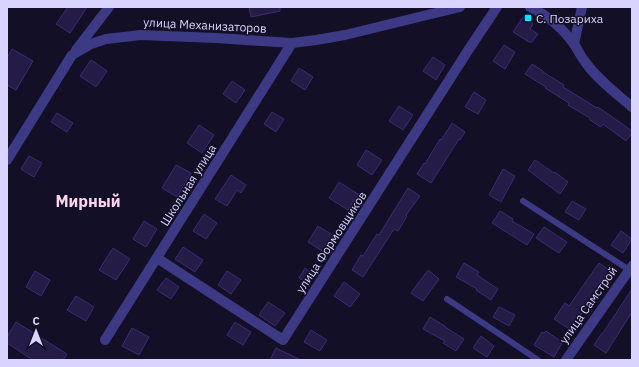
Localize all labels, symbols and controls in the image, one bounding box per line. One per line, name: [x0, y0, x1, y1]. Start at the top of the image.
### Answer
place label: С. Позариха: [536, 11, 604, 26]
marker: С. Позариха: [523, 13, 533, 23]
street label: улица Механизаторов: [143, 14, 267, 36]
street label: Школьная улица: [157, 141, 219, 229]
street label: улица Формовщиков: [292, 188, 370, 296]
district label: Мирный: [55, 191, 121, 211]
street label: улица Самстрой: [556, 264, 620, 346]
north arrow: [16, 311, 56, 351]
text: С: [32, 314, 40, 328]

